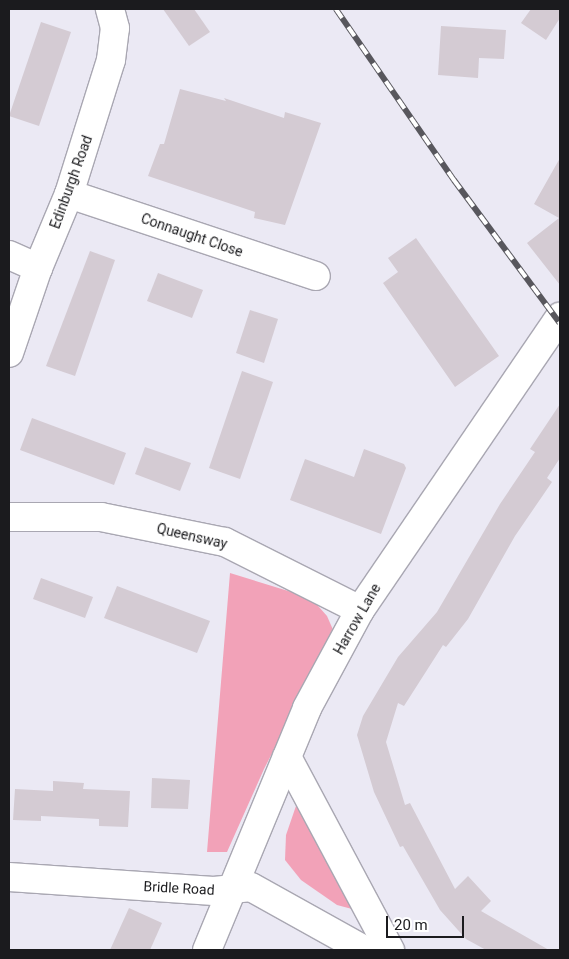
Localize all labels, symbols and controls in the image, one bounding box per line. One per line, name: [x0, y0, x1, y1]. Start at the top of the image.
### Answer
street label: Edinburgh Road: [46, 133, 96, 231]
street label: Connaught Close: [139, 210, 245, 260]
street label: Queensway: [155, 520, 229, 552]
street label: Harrow Lane: [330, 580, 384, 658]
street label: Bridle Road: [143, 878, 215, 898]
scale bar: [389, 906, 466, 938]
text: 20 m: [394, 916, 428, 934]

